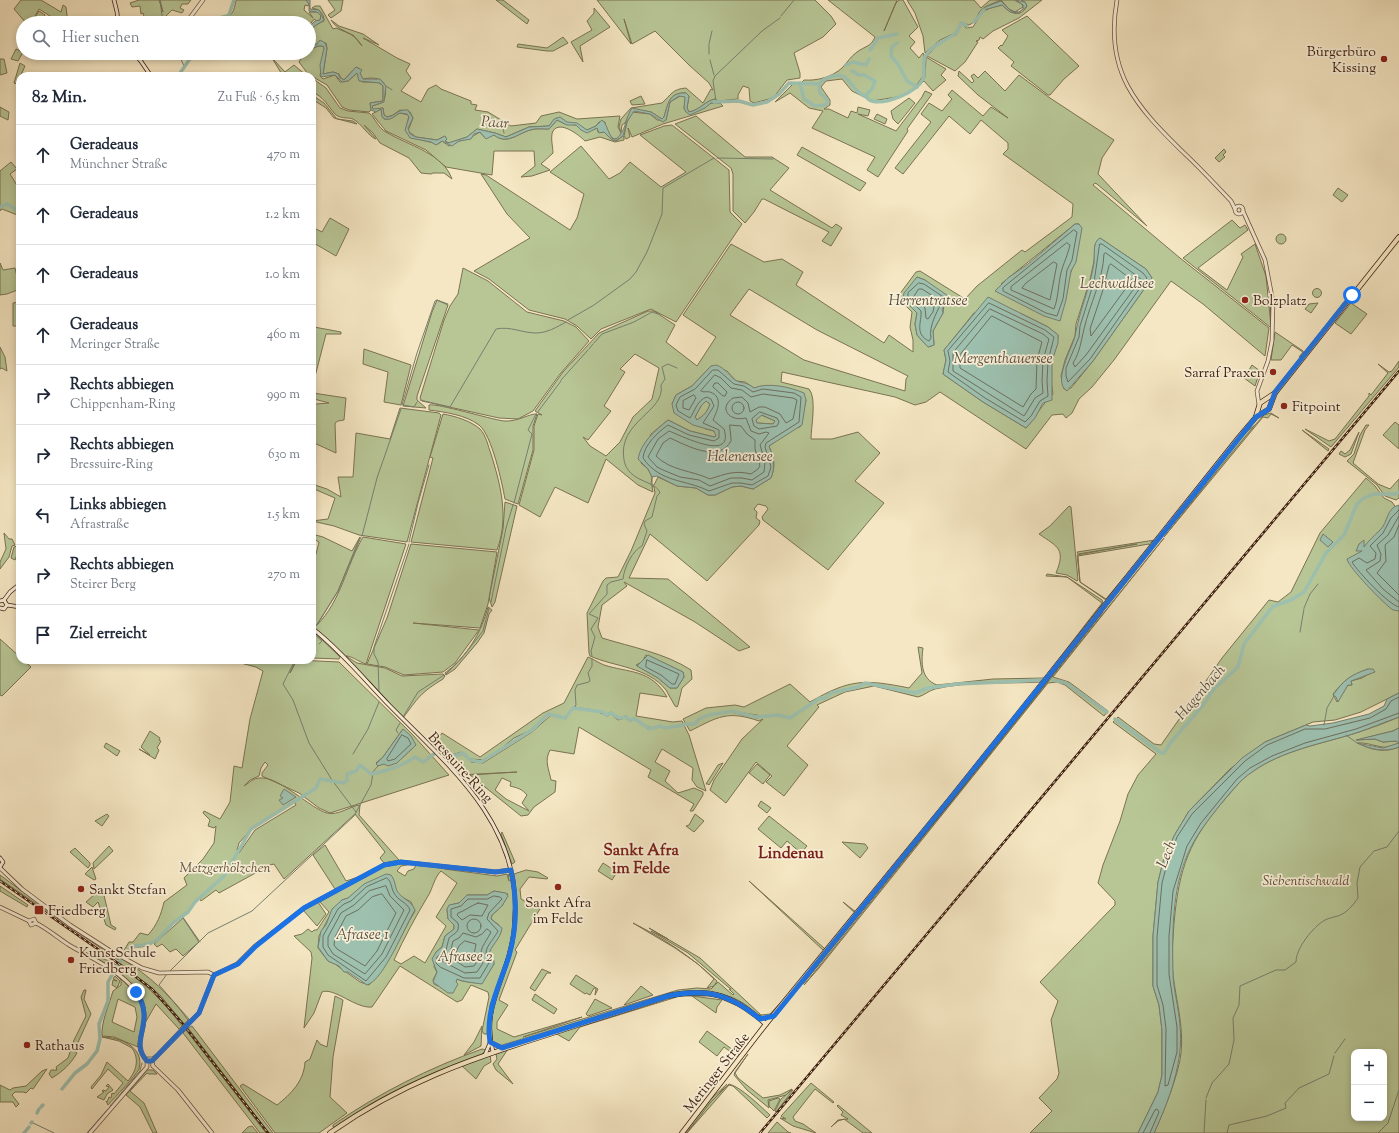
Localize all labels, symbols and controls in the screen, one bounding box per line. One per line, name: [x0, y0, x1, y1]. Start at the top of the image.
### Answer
search box: [16, 16, 316, 60]
icon: search: [30, 27, 52, 49]
text: Hier suchen: [62, 28, 140, 49]
place label: Bürgerbüro Kissing: [1307, 43, 1376, 79]
marker: Bürgerbüro Kissing: [1379, 54, 1389, 64]
text: 82 Min.: [32, 86, 87, 110]
text: Zu Fuß · 6.5 km: [218, 89, 300, 107]
water label: Paar: [480, 112, 510, 135]
text: Geradeaus: [70, 135, 138, 156]
icon: ahead: [32, 144, 54, 166]
text: 470 m: [267, 146, 300, 164]
text: Münchner Straße: [70, 156, 167, 174]
icon: ahead: [32, 204, 54, 226]
text: Geradeaus: [70, 204, 138, 225]
text: 1.2 km: [266, 206, 300, 224]
icon: ahead: [32, 264, 54, 286]
text: Geradeaus: [70, 264, 138, 285]
text: 1.0 km: [265, 266, 300, 284]
water label: Lechwaldsee: [1080, 274, 1154, 295]
route start: [1343, 286, 1361, 304]
water label: Herrentratsee: [888, 291, 968, 312]
place label: Bolzplatz: [1253, 292, 1307, 312]
marker: Bolzplatz: [1240, 295, 1250, 305]
text: Geradeaus: [70, 315, 138, 336]
icon: ahead: [32, 324, 54, 346]
text: 460 m: [267, 326, 300, 344]
text: Meringer Straße: [70, 336, 160, 354]
water label: Mergenthauersee: [953, 349, 1053, 370]
place label: Sarraf Praxen: [1184, 364, 1265, 384]
marker: Sarraf Praxen: [1268, 367, 1278, 377]
text: Rechts abbiegen: [70, 375, 174, 396]
icon: right: [32, 384, 54, 406]
text: 990 m: [267, 386, 300, 404]
text: Chippenham-Ring: [70, 396, 175, 414]
place label: Fitpoint: [1292, 398, 1341, 418]
marker: Fitpoint: [1279, 401, 1289, 411]
text: Rechts abbiegen: [70, 435, 174, 456]
icon: right: [32, 444, 54, 466]
text: 630 m: [268, 446, 300, 464]
water label: Helenensee: [707, 447, 773, 468]
text: Bressuire-Ring: [70, 456, 153, 474]
text: Links abbiegen: [70, 495, 167, 516]
icon: left: [32, 504, 54, 526]
text: 1.5 km: [267, 506, 300, 524]
text: Afrastraße: [70, 516, 129, 534]
text: Rechts abbiegen: [70, 555, 174, 576]
icon: right: [32, 564, 54, 586]
text: 270 m: [267, 566, 300, 584]
text: Steirer Berg: [70, 576, 136, 594]
icon: arrive: [32, 624, 54, 646]
text: Ziel erreicht: [70, 624, 147, 645]
water label: Hagenbach: [1171, 660, 1232, 725]
street label: Bressuire-Ring: [422, 729, 497, 808]
water label: Lech: [1152, 837, 1183, 872]
district label: Sankt Afra im Felde: [603, 840, 679, 881]
district label: Lindenau: [758, 843, 825, 866]
park label: Metzgerhölzchen: [179, 859, 271, 879]
park label: Siebentischwald: [1262, 872, 1350, 892]
place label: Sankt Stefan: [89, 881, 167, 901]
marker: Sankt Afra im Felde: [553, 882, 563, 892]
marker: Sankt Stefan: [76, 884, 86, 894]
place label: Sankt Afra im Felde: [525, 894, 592, 930]
place label: Friedberg: [48, 902, 106, 922]
marker: Friedberg: [33, 904, 45, 916]
water label: Afrasee 1: [335, 925, 389, 946]
place label: KunstSchule Friedberg: [79, 944, 156, 980]
water label: Afrasee 2: [437, 947, 493, 968]
marker: KunstSchule Friedberg: [66, 955, 76, 965]
route end: [127, 983, 145, 1001]
street label: Meringer Straße: [680, 1029, 755, 1118]
place label: Rathaus: [35, 1037, 84, 1057]
marker: Rathaus: [22, 1040, 32, 1050]
map controls: [1351, 1049, 1387, 1121]
button: +: [1351, 1049, 1387, 1085]
button: −: [1351, 1085, 1387, 1121]

